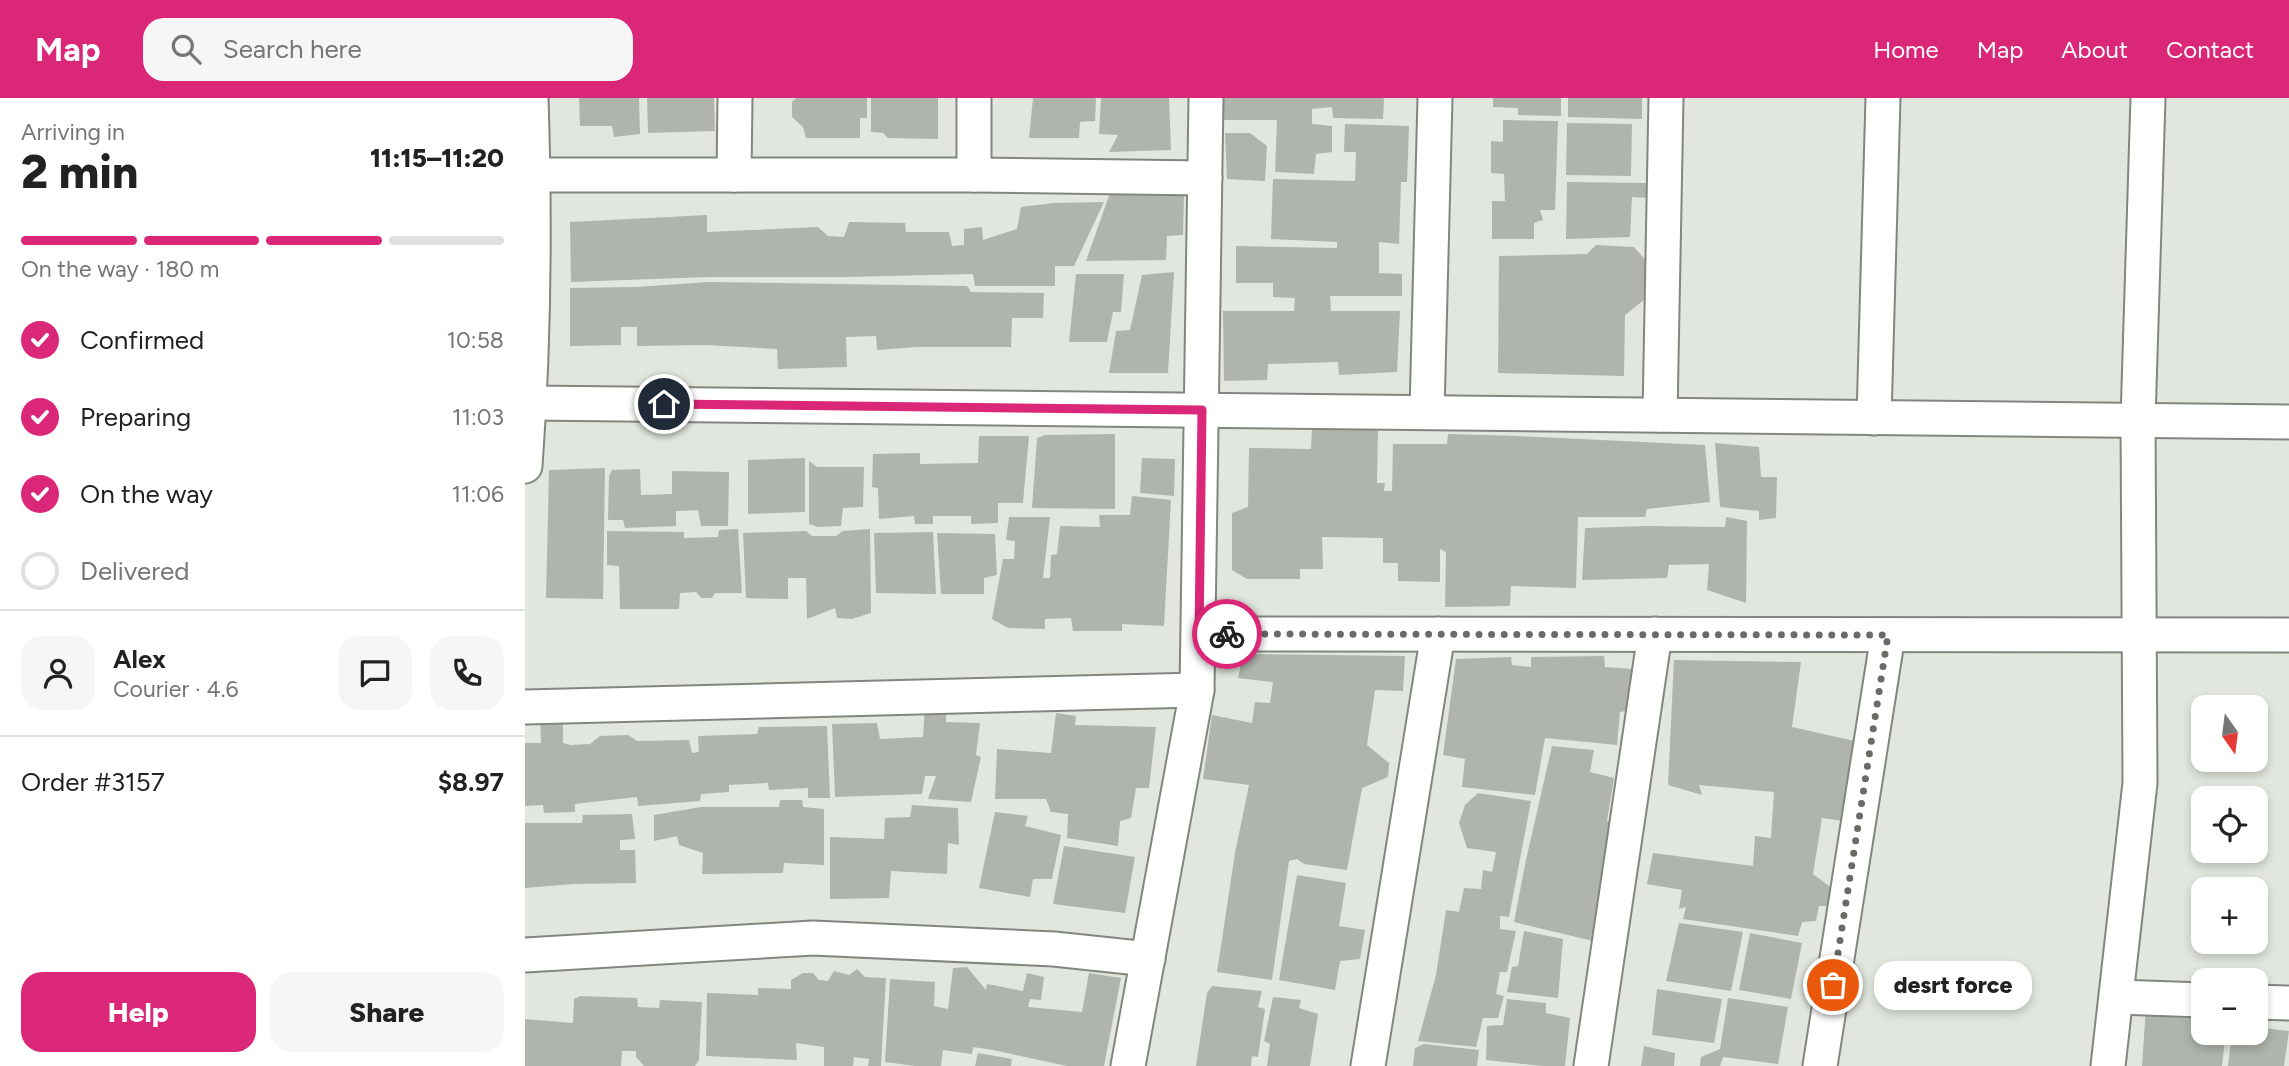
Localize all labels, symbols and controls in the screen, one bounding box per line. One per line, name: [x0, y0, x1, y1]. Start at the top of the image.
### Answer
search box: [143, 18, 633, 81]
text: Map: [35, 30, 101, 69]
icon: search: [167, 30, 205, 68]
text: Search here: [223, 33, 362, 65]
text: Home: [1873, 35, 1939, 64]
text: Map: [1977, 35, 2023, 64]
text: About: [2061, 35, 2128, 64]
text: Contact: [2166, 35, 2254, 64]
text: Arriving in: [21, 118, 125, 146]
text: 11:15–11:20: [370, 142, 504, 174]
text: 2 min: [21, 144, 138, 200]
text: On the way · 180 m: [21, 255, 219, 283]
icon: check: [21, 321, 59, 359]
text: Confirmed: [80, 324, 204, 356]
text: 10:58: [447, 326, 504, 354]
pin: [634, 374, 694, 434]
icon: home: [645, 385, 683, 423]
icon: check: [21, 398, 59, 436]
text: Preparing: [80, 401, 191, 433]
text: 11:03: [452, 403, 504, 431]
icon: check: [21, 475, 59, 513]
text: On the way: [80, 478, 213, 510]
text: 11:06: [451, 480, 504, 508]
text: Delivered: [80, 555, 189, 587]
courier: [1192, 599, 1262, 669]
icon: bike: [1208, 615, 1246, 653]
button: person: [21, 636, 95, 710]
button: chat: [338, 636, 412, 710]
button: phone: [430, 636, 504, 710]
text: Alex: [113, 643, 166, 675]
text: Courier · 4.6: [113, 675, 239, 703]
north arrow: [2191, 695, 2268, 772]
map controls: [2191, 695, 2268, 1045]
text: Order #3157: [21, 766, 165, 798]
text: $8.97: [438, 766, 504, 798]
button: locate: [2191, 786, 2268, 863]
button: +: [2191, 877, 2268, 954]
pin: [1803, 955, 1863, 1015]
callout: desrt force: [1875, 960, 2033, 1010]
icon: bag: [1814, 966, 1852, 1004]
button: −: [2191, 968, 2268, 1045]
text: desrt force: [1894, 971, 2012, 999]
button: Help: [21, 972, 256, 1052]
button: Share: [270, 972, 504, 1052]

